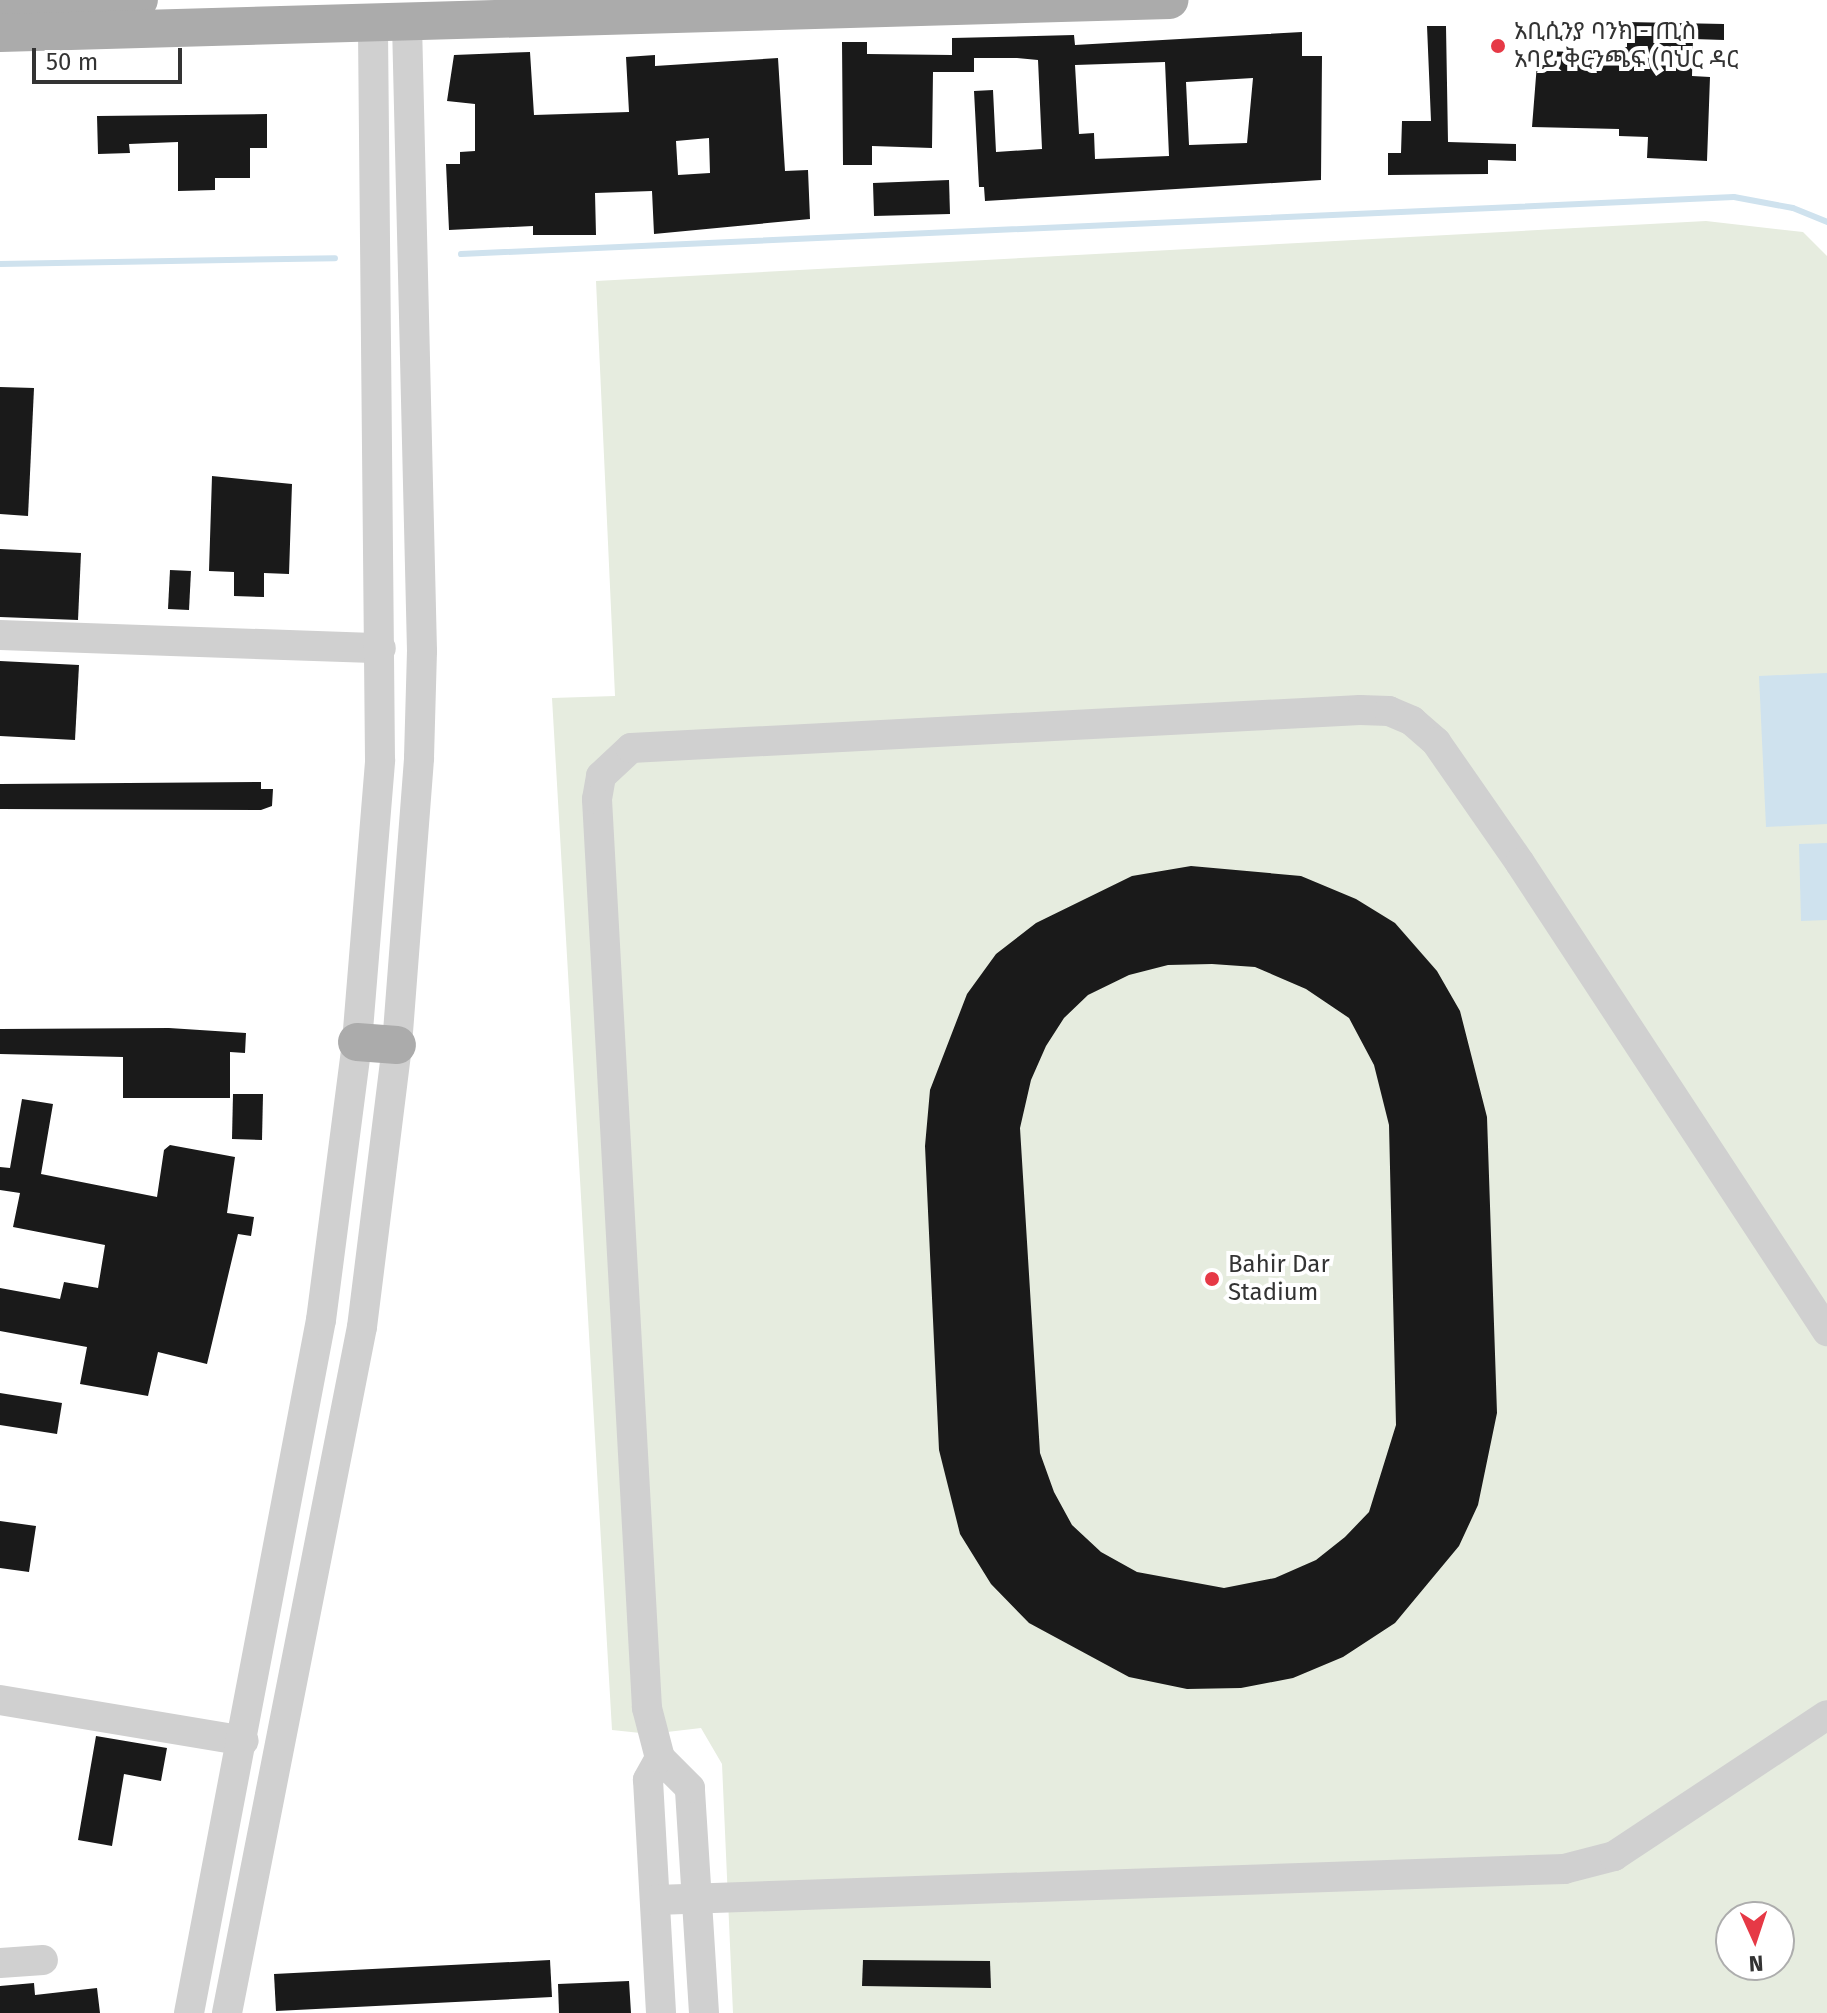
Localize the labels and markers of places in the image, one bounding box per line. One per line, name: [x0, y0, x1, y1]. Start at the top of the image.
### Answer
place label: አቢሲንያ ባንክ - ጢስ አባይ ቅርንጫፍ (ባህር ዳር: [1514, 18, 1738, 74]
marker: አቢሲንያ ባንክ - ጢስ አባይ ቅርንጫፍ (ባህር ዳር: [1489, 37, 1507, 55]
place label: Bahir Dar Stadium: [1228, 1251, 1330, 1307]
marker: Bahir Dar Stadium: [1203, 1270, 1221, 1288]

